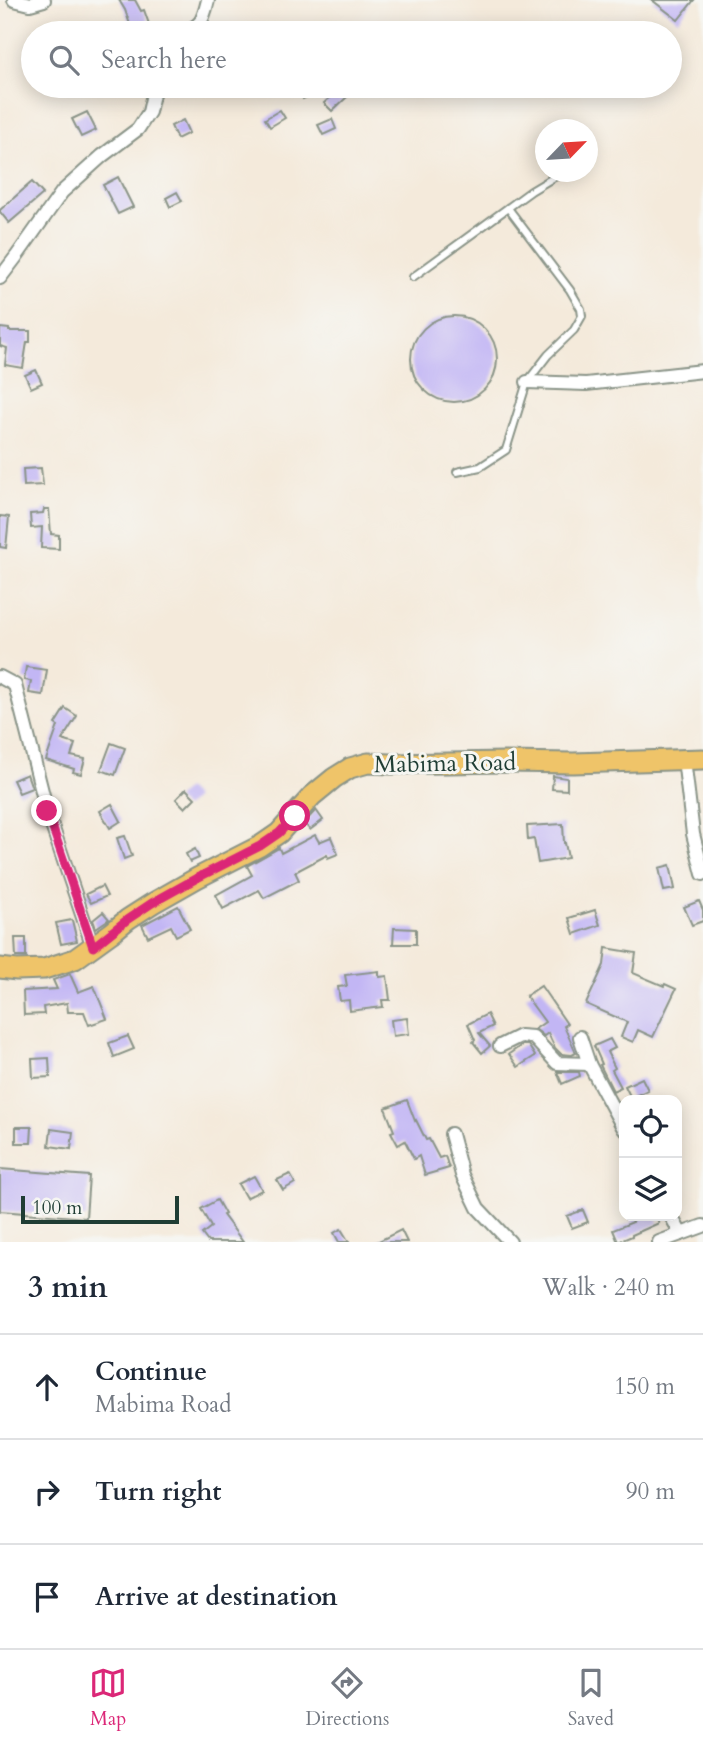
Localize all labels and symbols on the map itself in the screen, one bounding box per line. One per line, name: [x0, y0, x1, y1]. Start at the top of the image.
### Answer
north arrow: [535, 119, 598, 182]
street label: Mabima Road: [373, 746, 517, 781]
route end: [31, 795, 62, 826]
route start: [279, 800, 310, 831]
scale bar: [21, 1193, 178, 1225]

